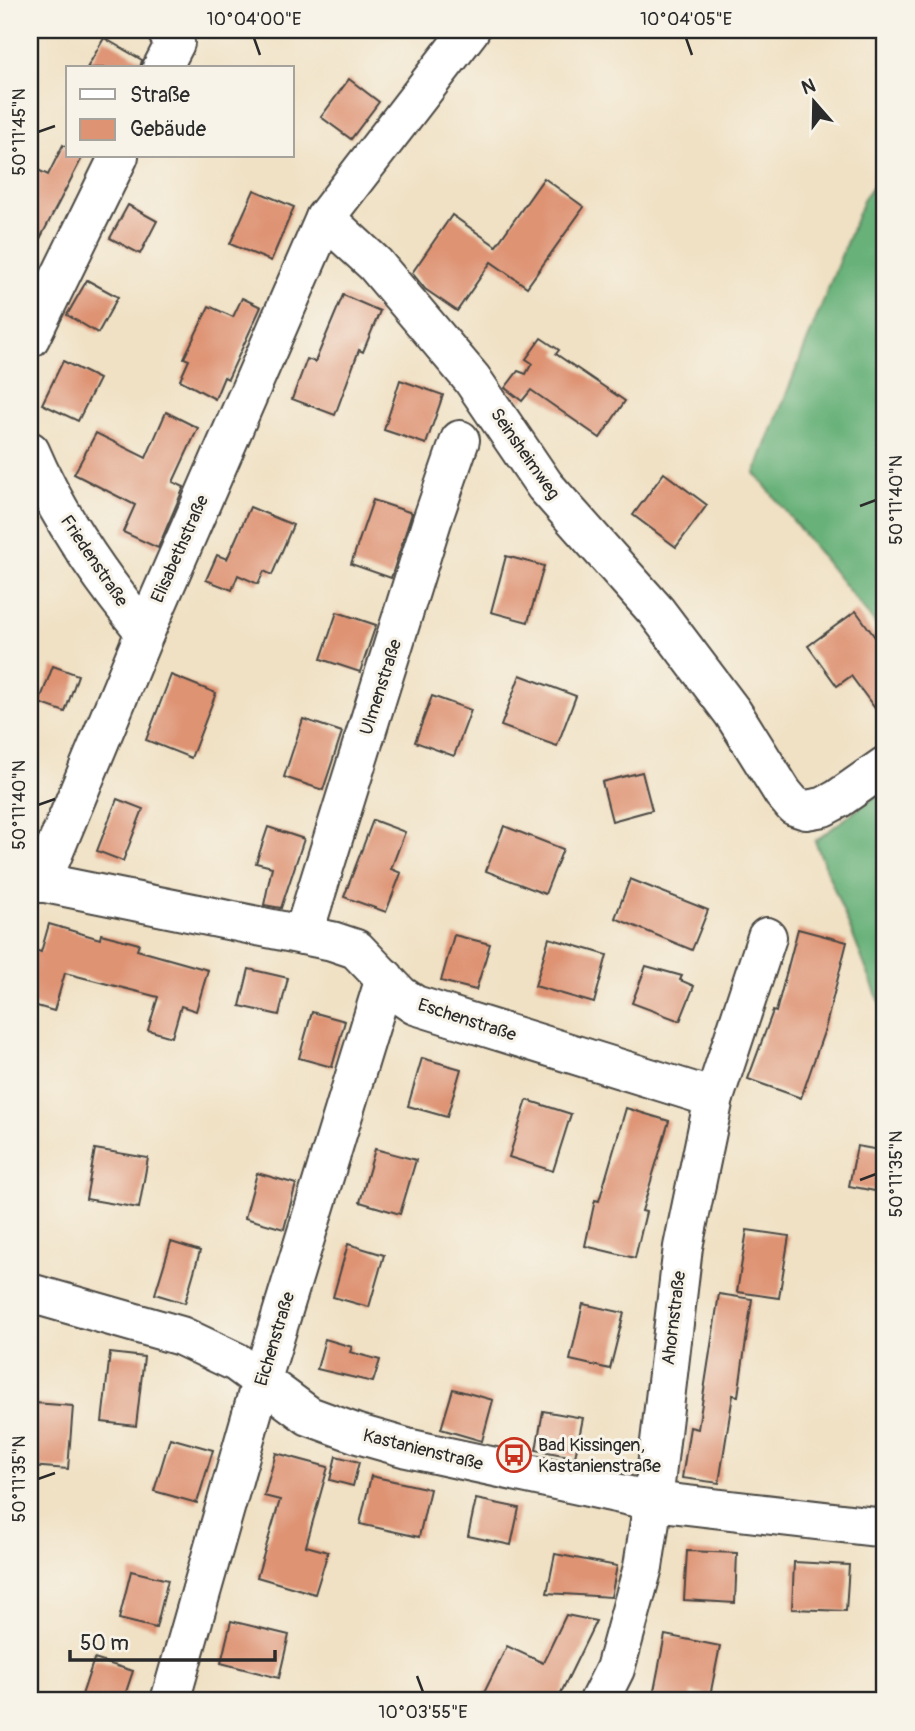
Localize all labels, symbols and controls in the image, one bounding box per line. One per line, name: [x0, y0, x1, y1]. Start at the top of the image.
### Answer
text: 10°04'00"E: [207, 8, 301, 31]
text: 10°04'05"E: [640, 8, 732, 31]
legend: [66, 66, 294, 158]
north arrow: [778, 66, 848, 136]
text: N: [798, 73, 819, 100]
text: Straße: [130, 82, 190, 109]
text: 50°11'45"N: [8, 88, 31, 176]
text: Gebäude: [130, 116, 207, 143]
street label: Seinsheimweg: [485, 404, 565, 504]
text: 50°11'40"N: [885, 455, 908, 545]
street label: Elisabethstraße: [146, 491, 214, 606]
street label: Friedenstraße: [55, 511, 133, 611]
street label: Ulmenstraße: [355, 636, 407, 738]
text: 50°11'40"N: [8, 760, 31, 850]
street label: Eschenstraße: [415, 993, 519, 1047]
text: 50°11'35"N: [885, 1131, 908, 1217]
street label: Ahornstraße: [657, 1269, 691, 1366]
street label: Eichenstraße: [250, 1289, 300, 1389]
street label: Kastanienstraße: [361, 1424, 486, 1476]
place label: Bad Kissingen, Kastanienstraße: [538, 1434, 661, 1478]
text: 50°11'35"N: [8, 1436, 31, 1522]
bus stop icon: Bad Kissingen, Kastanienstraße: [495, 1436, 533, 1474]
scale bar: [70, 1619, 275, 1663]
text: 50 m: [80, 1630, 129, 1657]
text: 10°03'55"E: [378, 1701, 468, 1724]

